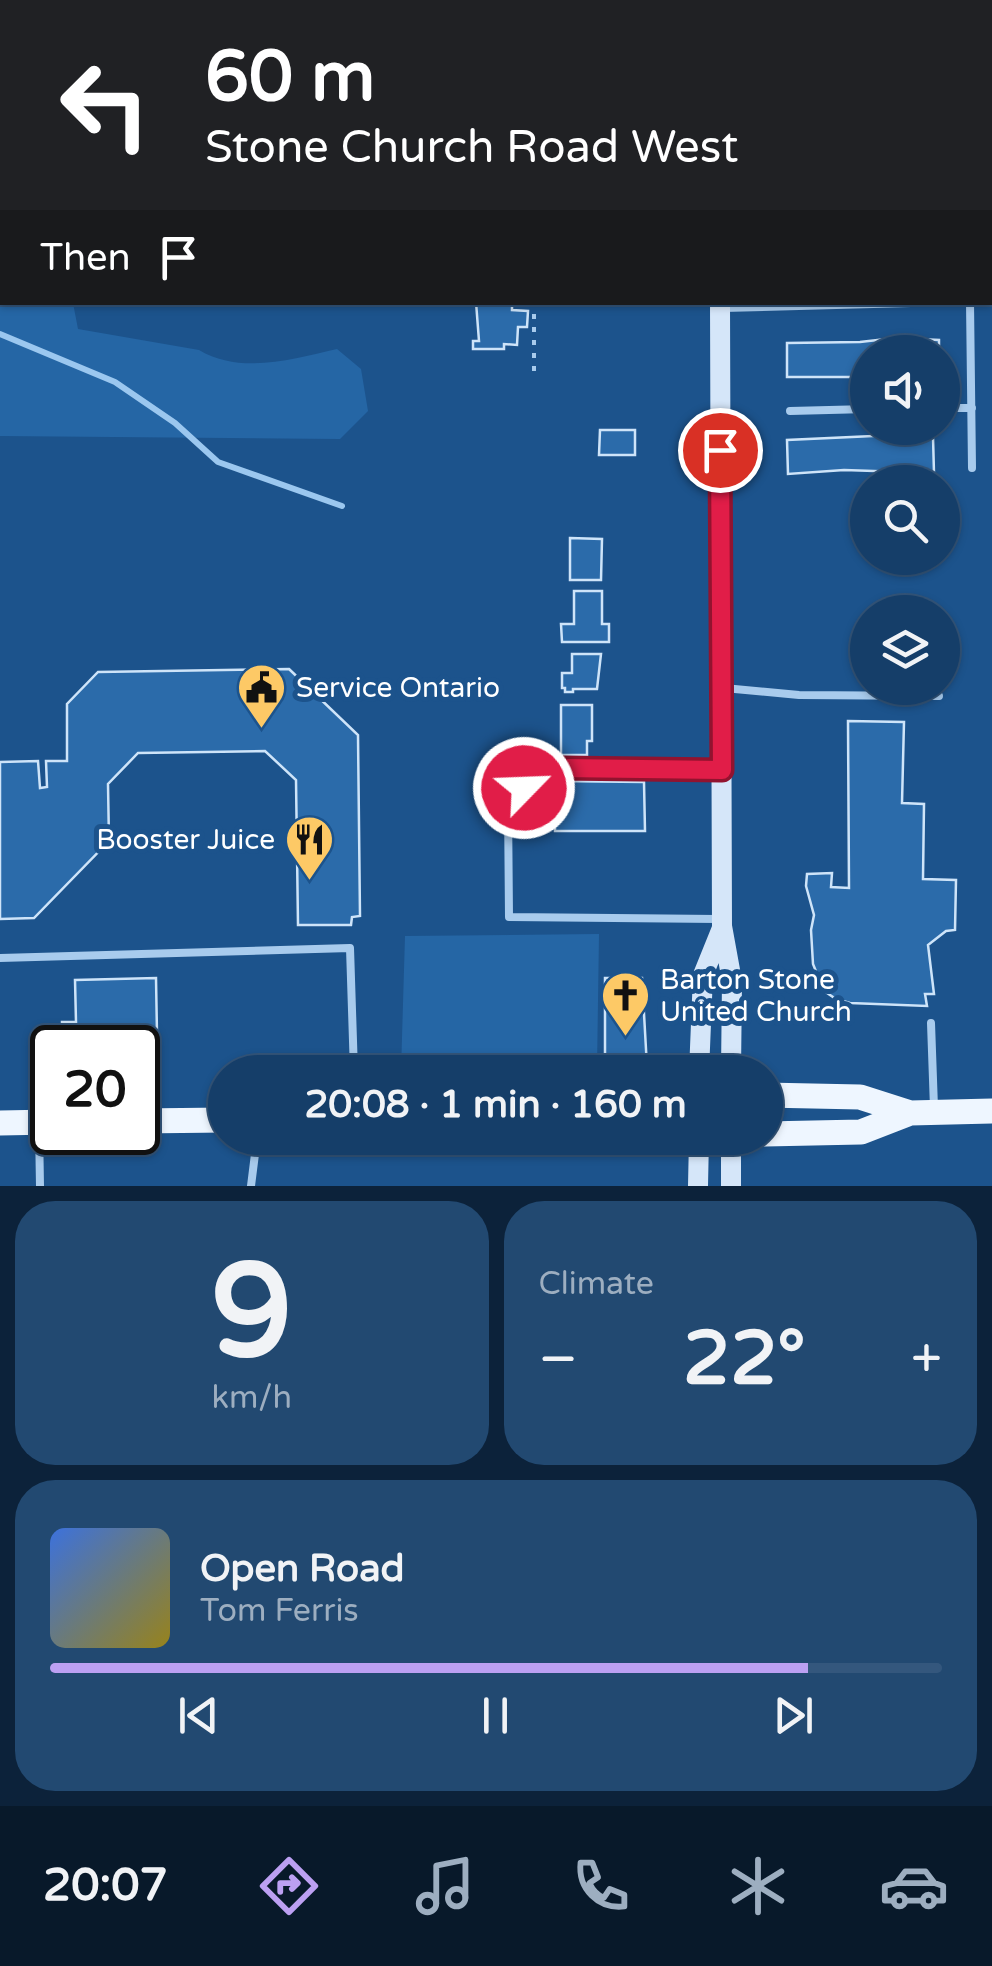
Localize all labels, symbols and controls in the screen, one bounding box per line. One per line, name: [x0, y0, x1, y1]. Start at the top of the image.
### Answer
text: 60 m: [205, 36, 375, 120]
icon: left: [40, 40, 170, 170]
text: Stone Church Road West: [205, 121, 738, 175]
icon: arrive: [151, 230, 206, 285]
text: Then: [40, 235, 131, 281]
map controls: [850, 335, 960, 705]
button: sound: [850, 335, 960, 445]
pin: [678, 408, 763, 493]
icon: arrive: [693, 423, 748, 478]
button: search: [850, 465, 960, 575]
button: layers: [850, 595, 960, 705]
public building icon: Service Ontario: [235, 662, 287, 730]
place label: Service Ontario: [296, 671, 500, 705]
position arrow: [472, 736, 576, 840]
restaurant icon: Booster Juice: [284, 814, 336, 882]
place label: Booster Juice: [96, 823, 275, 857]
place label: Barton Stone United Church: [660, 963, 852, 1029]
church icon: Barton Stone United Church: [599, 970, 651, 1038]
speed limit sign: 20: [30, 1025, 160, 1155]
text: 20:08 · 1 min · 160 m: [304, 1082, 687, 1128]
text: 9: [211, 1236, 293, 1392]
text: Climate: [539, 1265, 654, 1303]
text: 22°: [683, 1314, 806, 1404]
text: −: [539, 1327, 578, 1393]
text: +: [911, 1327, 942, 1393]
text: km/h: [212, 1379, 292, 1417]
text: Open Road: [200, 1546, 405, 1592]
text: Tom Ferris: [200, 1592, 359, 1630]
icon: previous: [171, 1688, 226, 1743]
icon: pause: [468, 1688, 523, 1743]
icon: next: [766, 1688, 821, 1743]
icon: directions: [254, 1851, 324, 1921]
icon: music: [410, 1851, 480, 1921]
icon: phone: [566, 1851, 636, 1921]
icon: climate: [723, 1851, 793, 1921]
icon: car: [879, 1851, 949, 1921]
text: 20:07: [43, 1859, 168, 1913]

